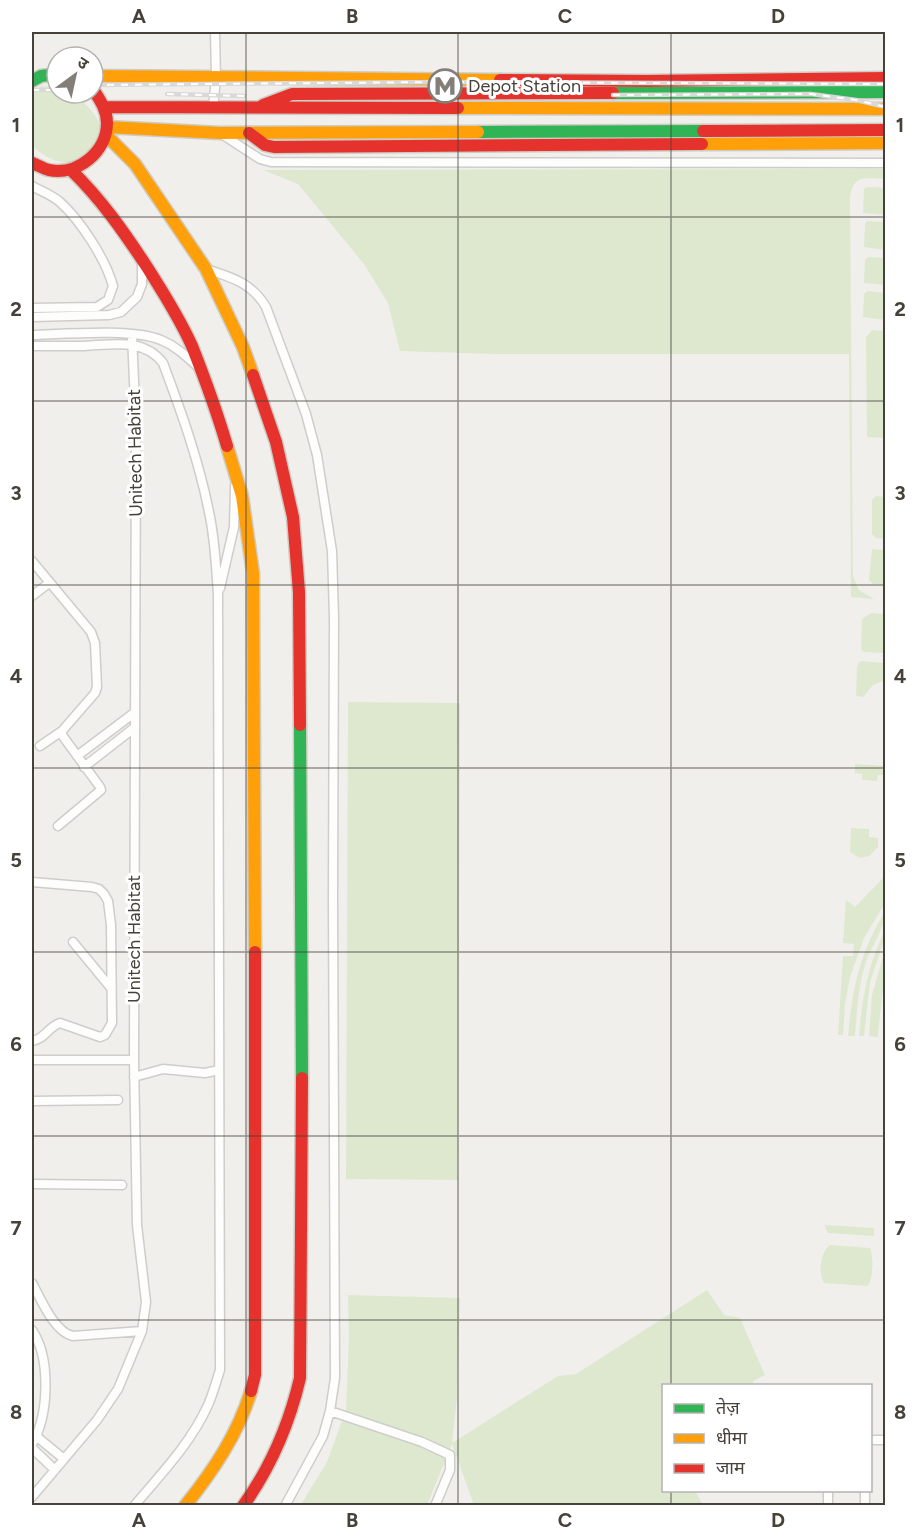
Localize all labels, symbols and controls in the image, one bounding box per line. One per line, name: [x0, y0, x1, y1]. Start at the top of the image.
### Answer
text: A: [132, 4, 147, 28]
text: B: [346, 4, 358, 28]
text: C: [558, 4, 572, 28]
text: D: [771, 4, 785, 28]
north arrow: [45, 45, 105, 105]
text: उ: [74, 52, 93, 74]
metro station icon: Depot Station: [427, 68, 463, 104]
place label: Depot Station: [468, 75, 581, 97]
text: 1: [12, 113, 20, 137]
text: 1: [896, 113, 904, 137]
text: 2: [10, 297, 22, 321]
text: 2: [894, 297, 906, 321]
street label: Unitech Habitat: [123, 389, 147, 517]
text: 3: [10, 481, 22, 505]
text: 3: [894, 481, 906, 505]
text: 4: [10, 664, 23, 688]
text: 4: [894, 664, 907, 688]
text: 5: [10, 848, 22, 872]
text: 5: [894, 848, 906, 872]
street label: Unitech Habitat: [123, 875, 145, 1003]
text: 6: [10, 1032, 22, 1056]
text: 6: [894, 1032, 906, 1056]
text: 7: [10, 1216, 22, 1240]
text: 7: [894, 1216, 906, 1240]
legend: [662, 1384, 872, 1492]
text: तेज़: [716, 1397, 740, 1419]
text: 8: [10, 1400, 22, 1424]
text: 8: [894, 1400, 906, 1424]
text: धीमा: [716, 1427, 747, 1449]
text: जाम: [716, 1457, 746, 1479]
text: A: [132, 1508, 147, 1532]
text: B: [346, 1508, 358, 1532]
text: C: [558, 1508, 572, 1532]
text: D: [771, 1508, 785, 1532]

